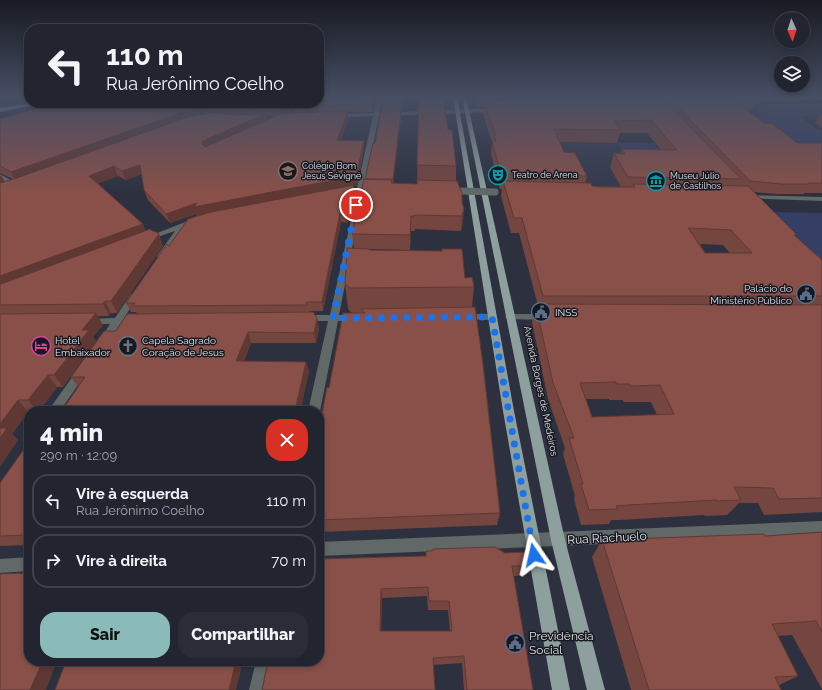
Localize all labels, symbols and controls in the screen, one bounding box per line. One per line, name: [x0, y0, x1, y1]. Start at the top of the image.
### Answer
north arrow: [774, 12, 810, 48]
map controls: [774, 12, 810, 92]
text: 110 m: [106, 39, 184, 72]
icon: left: [40, 40, 92, 92]
button: layers: [774, 56, 810, 92]
text: Rua Jerônimo Coelho: [106, 73, 284, 94]
school or university icon: Colégio Bom Jesus Sévigné: [277, 160, 299, 182]
place label: Colégio Bom Jesus Sévigné: [302, 161, 362, 181]
theatre icon: Teatro de Arena: [487, 164, 509, 186]
place label: Teatro de Arena: [512, 170, 578, 180]
museum icon: Museu Júlio de Castilhos: [645, 170, 667, 192]
place label: Museu Júlio de Castilhos: [670, 171, 722, 191]
pin: [339, 188, 373, 222]
icon: arrive: [345, 194, 367, 216]
place label: Palácio do Ministério Público: [710, 283, 792, 306]
public building icon: Palácio do Ministério Público: [795, 283, 817, 305]
public building icon: INSS: [530, 301, 552, 323]
place label: INSS: [555, 307, 577, 318]
street label: Avenida Borges de Medeiros: [522, 325, 560, 457]
hotel icon: Hotel Embaixador: [30, 335, 52, 357]
place label: Hotel Embaixador: [55, 335, 111, 358]
church icon: Capela Sagrado Coração de Jesus: [117, 335, 139, 357]
place label: Capela Sagrado Coração de Jesus: [142, 335, 224, 358]
text: 4 min: [40, 418, 103, 447]
button: close: [266, 419, 308, 461]
text: 290 m · 12:09: [40, 448, 117, 463]
text: Vire à esquerda: [76, 485, 189, 503]
icon: left: [42, 490, 64, 512]
text: 110 m: [266, 492, 306, 510]
text: Rua Jerônimo Coelho: [76, 503, 205, 518]
street label: Rua Riachuelo: [567, 529, 647, 547]
position arrow: [513, 534, 555, 576]
icon: right: [42, 550, 64, 572]
text: Vire à direita: [76, 552, 167, 570]
text: 70 m: [271, 552, 306, 570]
button: Sair: [40, 612, 170, 658]
button: Compartilhar: [178, 612, 308, 658]
place label: Previdência Social: [529, 629, 594, 657]
public building icon: Previdência Social: [504, 632, 526, 654]

